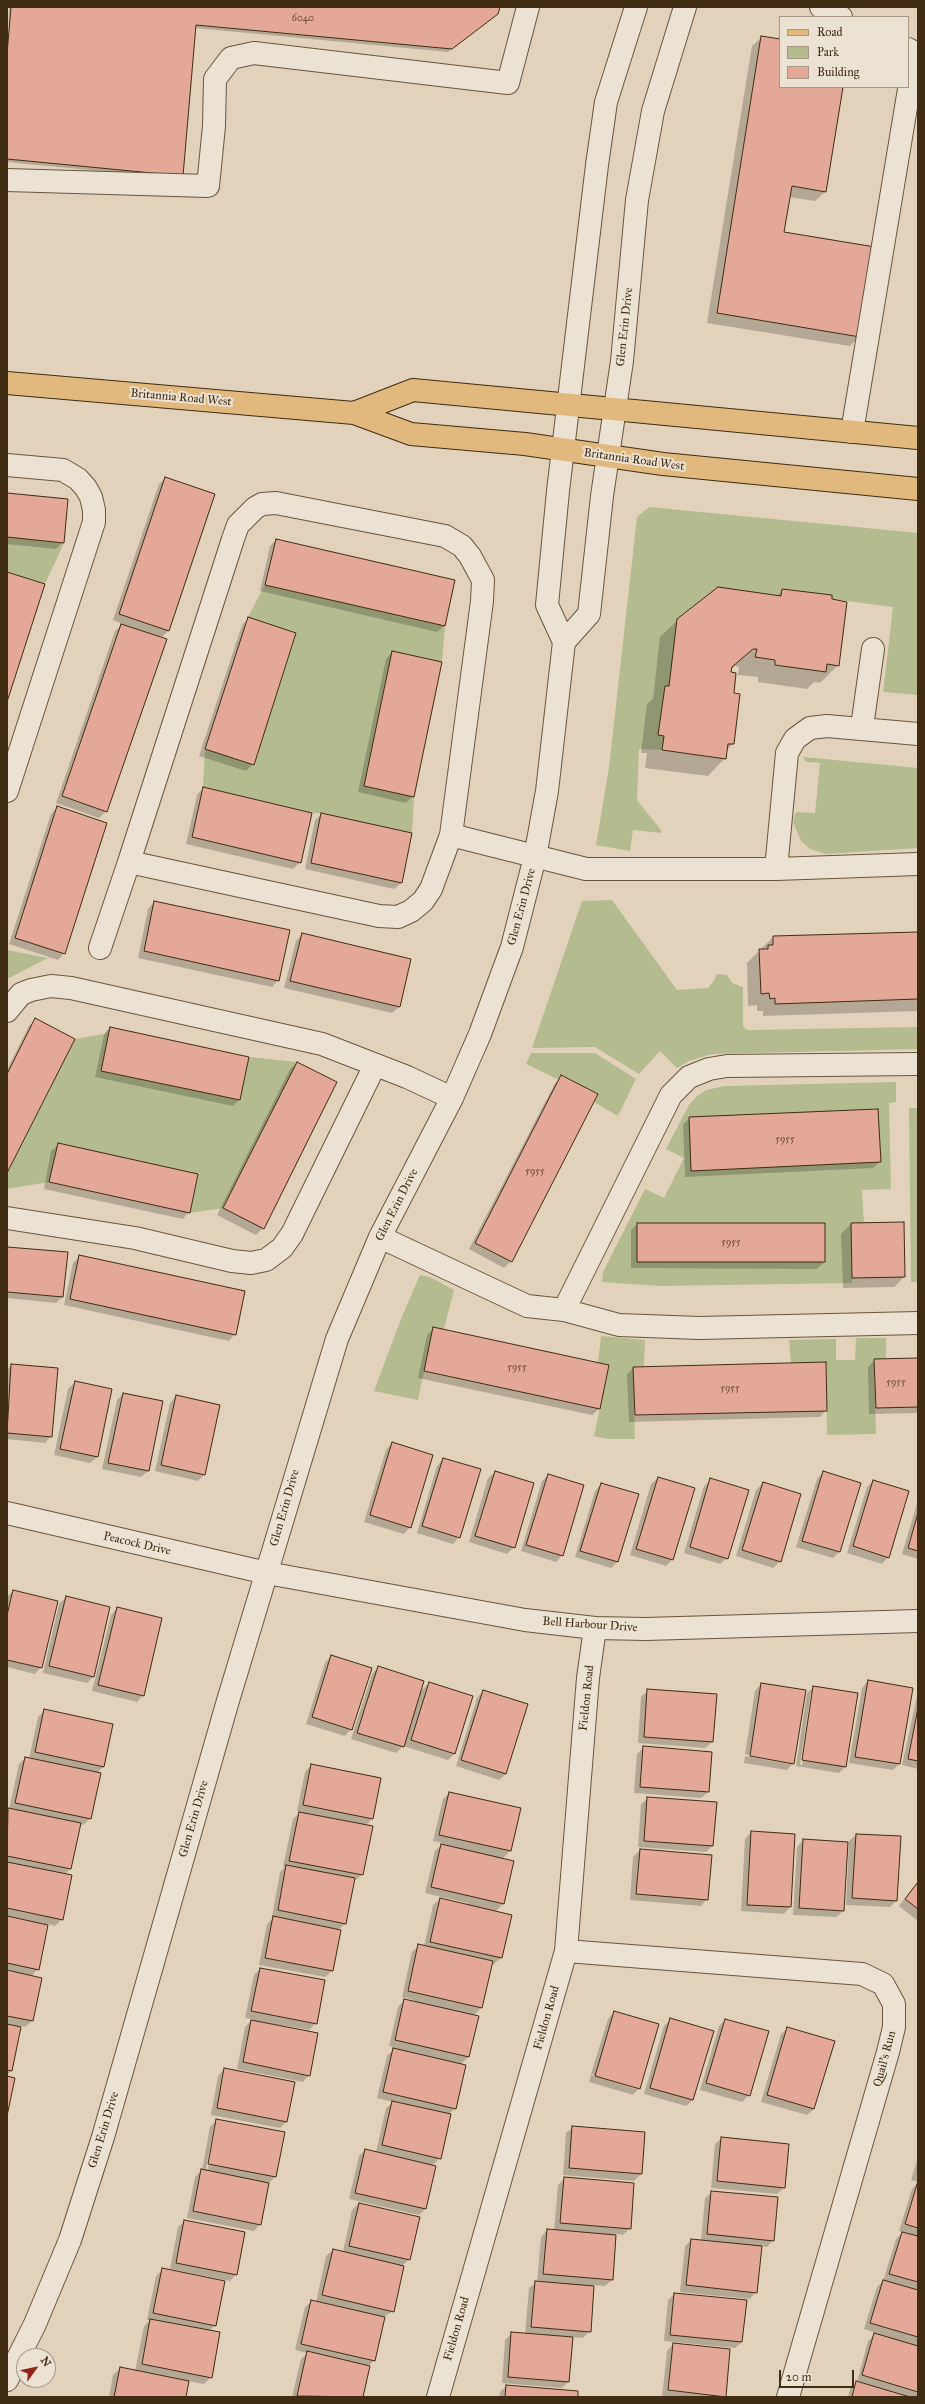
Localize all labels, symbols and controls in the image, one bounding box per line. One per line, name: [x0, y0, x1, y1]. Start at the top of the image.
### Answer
house number: 6040: [292, 13, 314, 25]
legend: [779, 16, 909, 88]
text: Road: [817, 25, 843, 39]
text: Park: [817, 45, 839, 59]
text: Building: [817, 65, 859, 79]
street label: Glen Erin Drive: [614, 287, 636, 367]
street label: Britannia Road West: [130, 386, 232, 410]
street label: Britannia Road West: [583, 446, 685, 474]
street label: Glen Erin Drive: [505, 867, 539, 947]
house number: 5955: [775, 1134, 795, 1146]
street label: Glen Erin Drive: [373, 1166, 421, 1244]
house number: 5955: [525, 1166, 545, 1178]
house number: 5955: [721, 1237, 741, 1249]
house number: 5955: [507, 1362, 527, 1374]
house number: 5955: [886, 1377, 906, 1389]
house number: 5955: [720, 1383, 740, 1395]
street label: Glen Erin Drive: [267, 1468, 303, 1548]
street label: Peacock Drive: [102, 1529, 172, 1559]
street label: Bell Harbour Drive: [542, 1614, 638, 1636]
street label: Fieldon Road: [576, 1664, 598, 1732]
street label: Glen Erin Drive: [176, 1779, 212, 1859]
street label: Fieldon Road: [531, 1984, 563, 2052]
street label: Quail's Run: [871, 2029, 899, 2089]
street label: Glen Erin Drive: [86, 2090, 122, 2170]
street label: Fieldon Road: [441, 2295, 473, 2363]
north arrow: [16, 2348, 56, 2388]
text: N: [38, 2354, 54, 2369]
scale bar: [781, 2362, 856, 2388]
text: 20 m: [786, 2370, 812, 2384]

